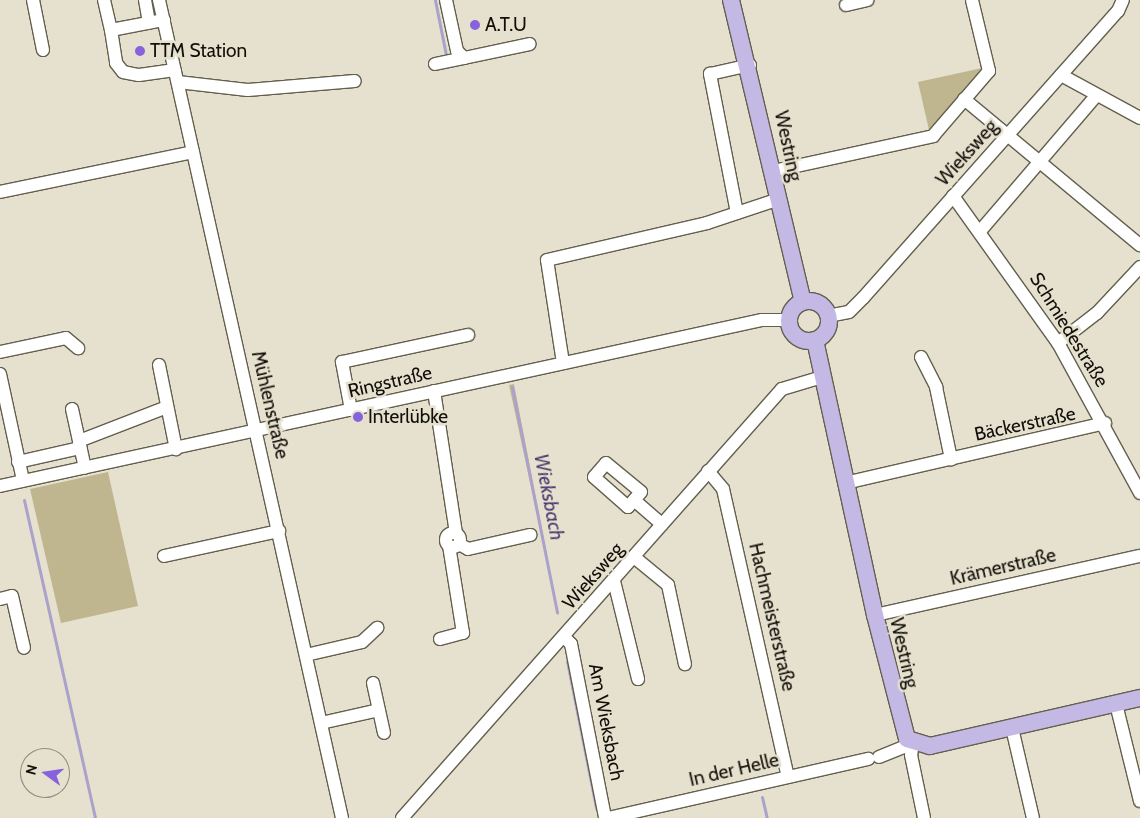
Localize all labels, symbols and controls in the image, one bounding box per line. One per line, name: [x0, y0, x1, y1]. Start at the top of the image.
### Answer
place label: A.T.U: [485, 14, 527, 36]
marker: A.T.U: [469, 19, 481, 31]
place label: TTM Station: [150, 40, 247, 62]
marker: TTM Station: [134, 45, 146, 57]
street label: Westring: [769, 109, 807, 183]
street label: Wieksweg: [931, 115, 1003, 191]
street label: Schmiedestraße: [1025, 269, 1113, 391]
street label: Mühlenstraße: [247, 349, 293, 461]
street label: Ringstraße: [346, 361, 434, 403]
street label: Bäckerstraße: [972, 402, 1078, 446]
place label: Interlübke: [368, 406, 448, 428]
marker: Interlübke: [352, 411, 364, 423]
water label: Wieksbach: [529, 452, 569, 542]
street label: Wieksweg: [558, 538, 628, 614]
street label: Hachmeisterstraße: [744, 541, 800, 693]
street label: Krämerstraße: [948, 544, 1058, 590]
street label: Westring: [885, 616, 923, 690]
street label: Am Wieksbach: [583, 661, 629, 783]
north arrow: [20, 748, 70, 798]
street label: In der Helle: [687, 749, 781, 791]
text: N: [21, 763, 41, 777]

